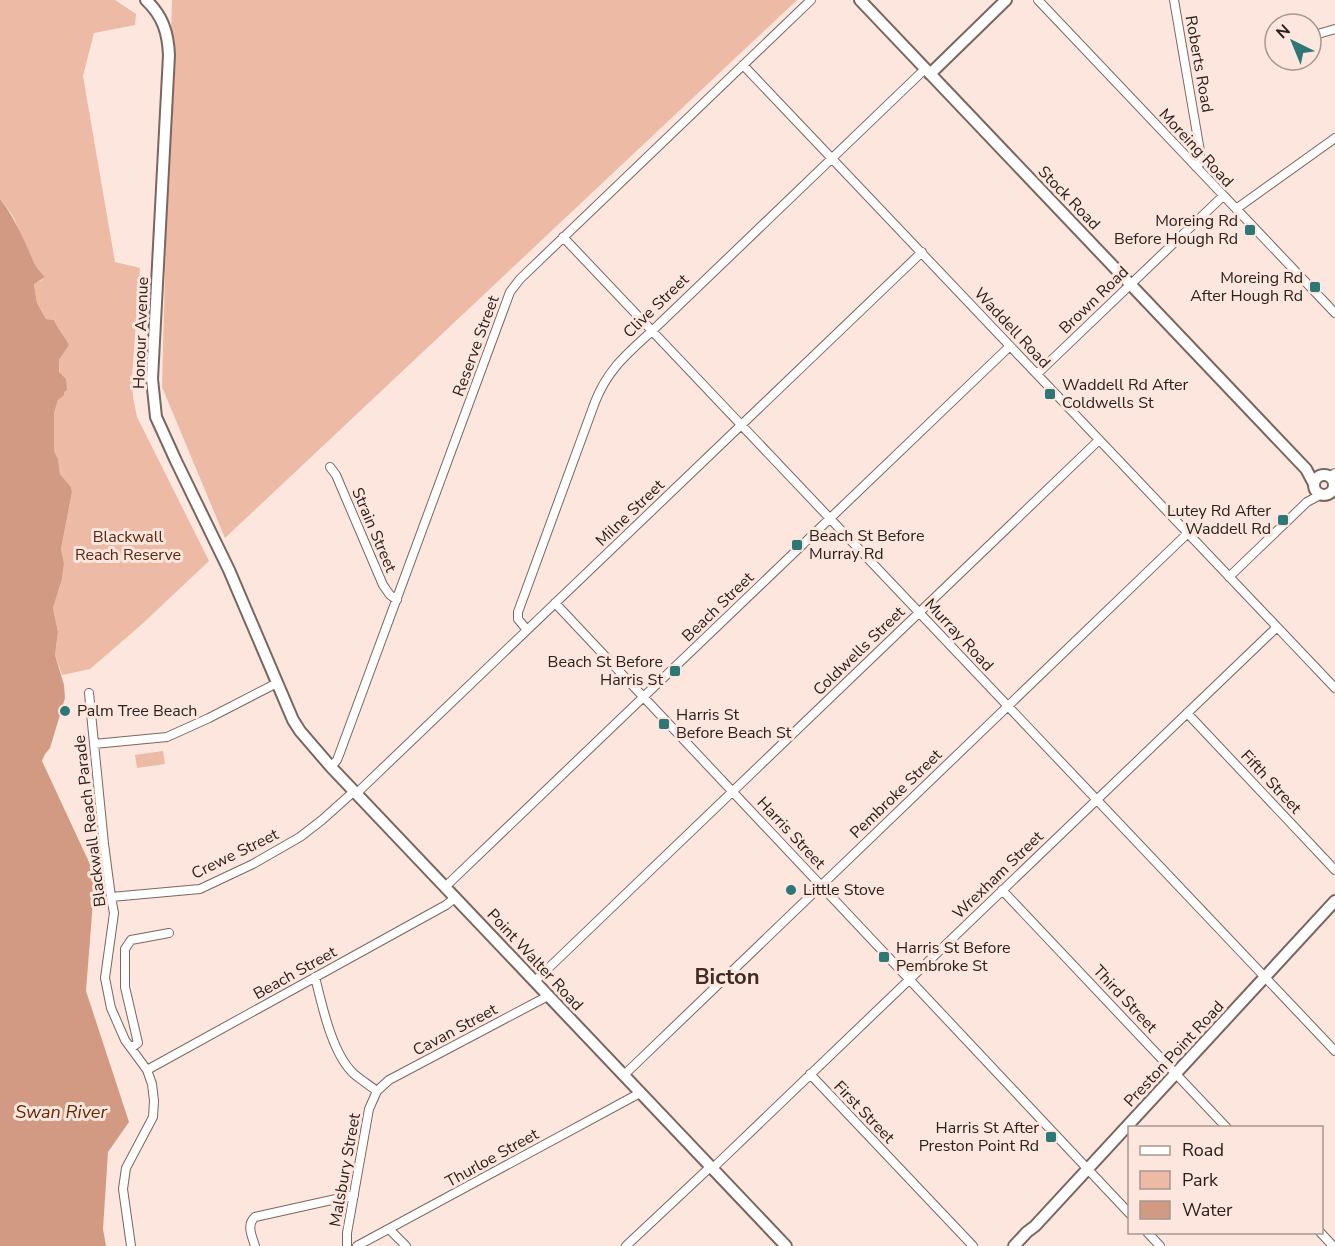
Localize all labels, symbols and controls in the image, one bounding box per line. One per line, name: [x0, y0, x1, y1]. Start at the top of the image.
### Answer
north arrow: [1263, 12, 1323, 72]
street label: Roberts Road: [1180, 14, 1218, 114]
text: N: [1272, 20, 1295, 44]
street label: Moreing Road: [1154, 104, 1238, 192]
street label: Stock Road: [1033, 161, 1105, 235]
place label: Moreing Rd Before Hough Rd: [1114, 210, 1238, 250]
marker: Moreing Rd Before Hough Rd: [1243, 223, 1257, 237]
street label: Brown Road: [1054, 261, 1134, 339]
place label: Moreing Rd After Hough Rd: [1190, 267, 1303, 307]
street label: Clive Street: [618, 269, 694, 343]
street label: Honour Avenue: [128, 276, 154, 390]
marker: Moreing Rd After Hough Rd: [1308, 280, 1322, 294]
street label: Waddell Road: [969, 283, 1055, 373]
street label: Reserve Street: [448, 292, 505, 399]
place label: Waddell Rd After Coldwells St: [1062, 374, 1188, 414]
marker: Waddell Rd After Coldwells St: [1043, 387, 1057, 401]
street label: Milne Street: [591, 474, 669, 551]
street label: Strain Street: [346, 484, 402, 576]
place label: Lutey Rd After Waddell Rd: [1167, 500, 1271, 540]
marker: Lutey Rd After Waddell Rd: [1276, 513, 1290, 527]
place label: Beach St Before Murray Rd: [809, 525, 924, 565]
park label: Blackwall Reach Reserve: [75, 526, 181, 566]
marker: Beach St Before Murray Rd: [790, 538, 804, 552]
street label: Beach Street: [677, 567, 759, 647]
street label: Murray Road: [920, 594, 998, 676]
street label: Coldwells Street: [808, 601, 910, 701]
place label: Beach St Before Harris St: [548, 651, 663, 691]
marker: Beach St Before Harris St: [668, 664, 682, 678]
place label: Palm Tree Beach: [77, 700, 197, 722]
marker: Palm Tree Beach: [58, 704, 72, 718]
place label: Harris St Before Beach St: [676, 704, 792, 744]
marker: Harris St Before Beach St: [657, 717, 671, 731]
street label: Blackwall Reach Parade: [69, 734, 111, 908]
street label: Pembroke Street: [845, 744, 947, 844]
street label: Fifth Street: [1236, 745, 1307, 819]
street label: Harris Street: [752, 792, 830, 874]
street label: Crewe Street: [188, 823, 283, 885]
street label: Wrexham Street: [948, 826, 1048, 924]
place label: Little Stove: [803, 879, 884, 901]
marker: Little Stove: [784, 883, 798, 897]
street label: Point Walter Road: [482, 904, 588, 1016]
place label: Harris St Before Pembroke St: [896, 937, 1011, 977]
street label: Beach Street: [249, 941, 341, 1005]
marker: Harris St Before Pembroke St: [877, 950, 891, 964]
street label: Third Street: [1088, 960, 1162, 1038]
district label: Bicton: [694, 962, 760, 992]
street label: Preston Point Road: [1119, 996, 1229, 1112]
street label: Cavan Street: [409, 998, 501, 1061]
street label: First Street: [829, 1076, 900, 1148]
water label: Swan River: [15, 1100, 107, 1124]
street label: Malsbury Street: [324, 1111, 366, 1229]
place label: Harris St After Preston Point Rd: [919, 1117, 1039, 1157]
street label: Thurloe Street: [442, 1123, 543, 1193]
legend: [1128, 1126, 1323, 1234]
marker: Harris St After Preston Point Rd: [1044, 1130, 1058, 1144]
text: Road: [1182, 1138, 1224, 1162]
text: Park: [1182, 1168, 1219, 1192]
text: Water: [1182, 1198, 1233, 1222]

